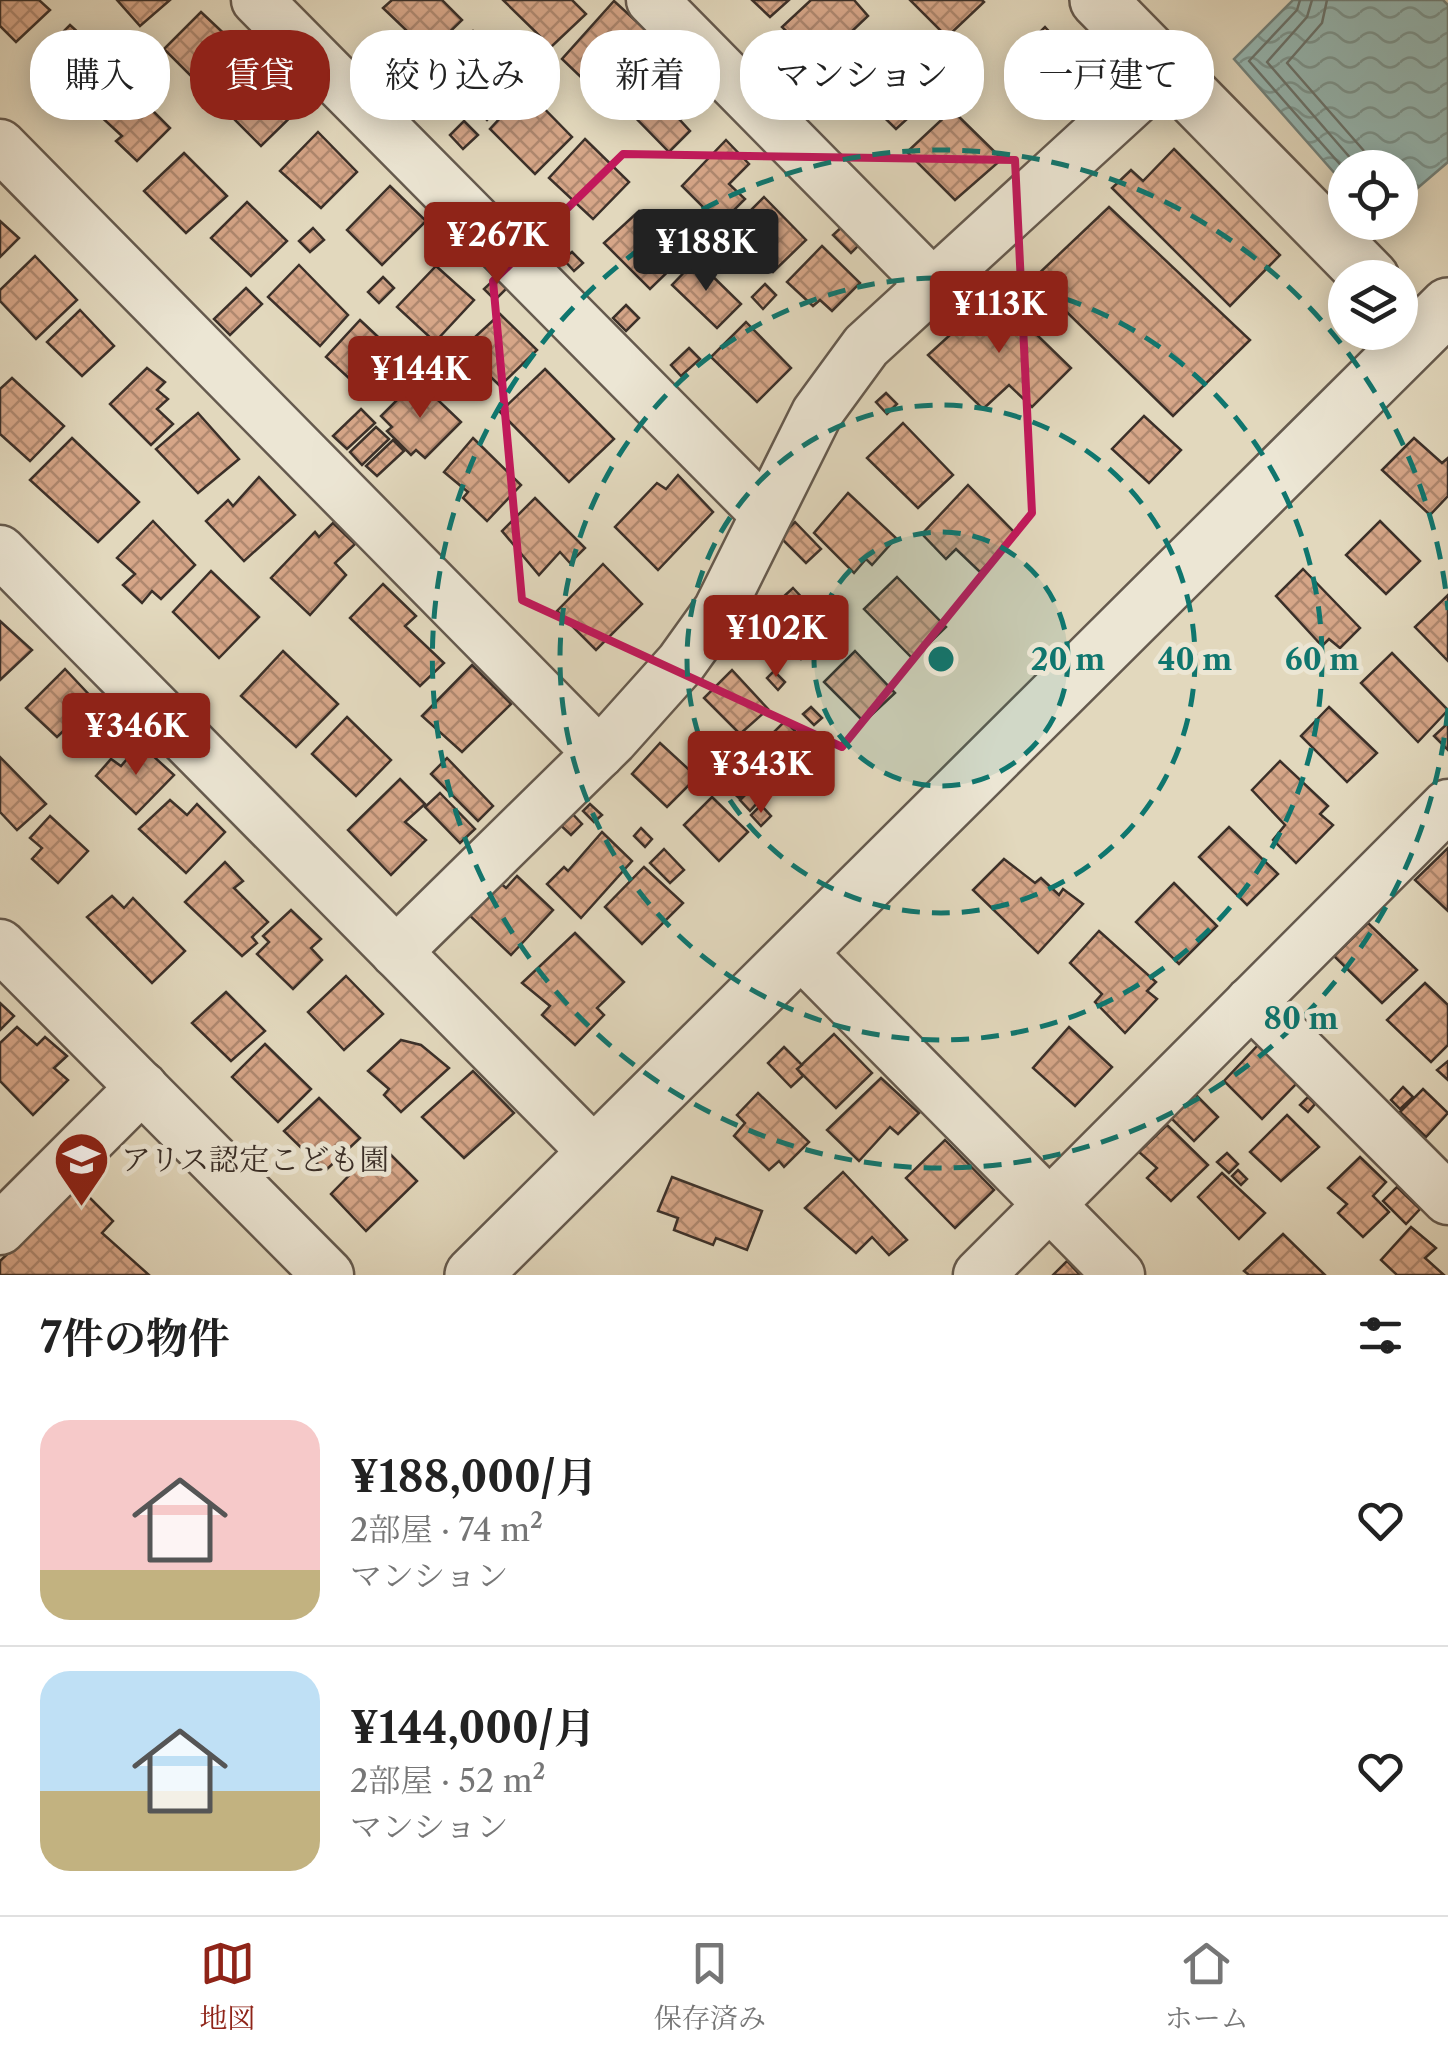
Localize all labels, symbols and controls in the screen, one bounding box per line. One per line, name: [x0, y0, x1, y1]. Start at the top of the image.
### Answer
chip: 購入: [30, 30, 170, 120]
chip: 賃貸: [190, 30, 330, 120]
chip: 絞り込み: [350, 30, 560, 120]
chip: 新着: [580, 30, 720, 120]
chip: マンション: [740, 30, 984, 120]
chip: 一戸建て: [1004, 30, 1214, 120]
map controls: [1328, 150, 1418, 350]
button: locate: [1328, 150, 1418, 240]
pin: ¥267K: [427, 202, 567, 287]
pin: ¥188K: [636, 209, 776, 294]
text: ¥267K: [446, 215, 548, 254]
text: ¥188K: [655, 222, 757, 261]
button: layers: [1328, 260, 1418, 350]
pin: ¥113K: [929, 271, 1069, 356]
text: ¥113K: [952, 284, 1046, 323]
pin: ¥144K: [350, 336, 490, 421]
text: ¥144K: [370, 349, 470, 388]
pin: ¥102K: [706, 595, 846, 680]
text: ¥102K: [726, 608, 826, 647]
centre of rings: [923, 641, 959, 677]
text: 20 m: [1031, 641, 1105, 678]
text: 40 m: [1158, 641, 1232, 678]
text: 60 m: [1285, 641, 1359, 678]
pin: ¥346K: [66, 693, 206, 778]
text: ¥346K: [84, 706, 188, 745]
pin: ¥343K: [691, 731, 831, 816]
text: ¥343K: [710, 744, 812, 783]
text: 80 m: [1263, 1000, 1339, 1037]
school or university icon: アリス認定こども園: [52, 1129, 112, 1208]
place label: アリス認定こども園: [121, 1141, 389, 1178]
icon: filters: [1353, 1308, 1408, 1363]
text: 7件の物件: [40, 1312, 230, 1364]
text: ¥188,000/月: [350, 1451, 598, 1503]
icon: home: [120, 1460, 240, 1580]
icon: heart: [1353, 1493, 1408, 1548]
text: 2部屋 · 74 m²: [350, 1510, 543, 1549]
text: マンション: [350, 1556, 509, 1595]
text: ¥144,000/月: [350, 1702, 596, 1754]
icon: home: [120, 1711, 240, 1831]
icon: heart: [1353, 1744, 1408, 1799]
text: 2部屋 · 52 m²: [350, 1761, 546, 1800]
text: マンション: [350, 1807, 509, 1846]
tab: 地図: [199, 1936, 255, 2036]
tab: 保存済み: [654, 1936, 766, 2036]
tab: ホーム: [1165, 1936, 1249, 2036]

